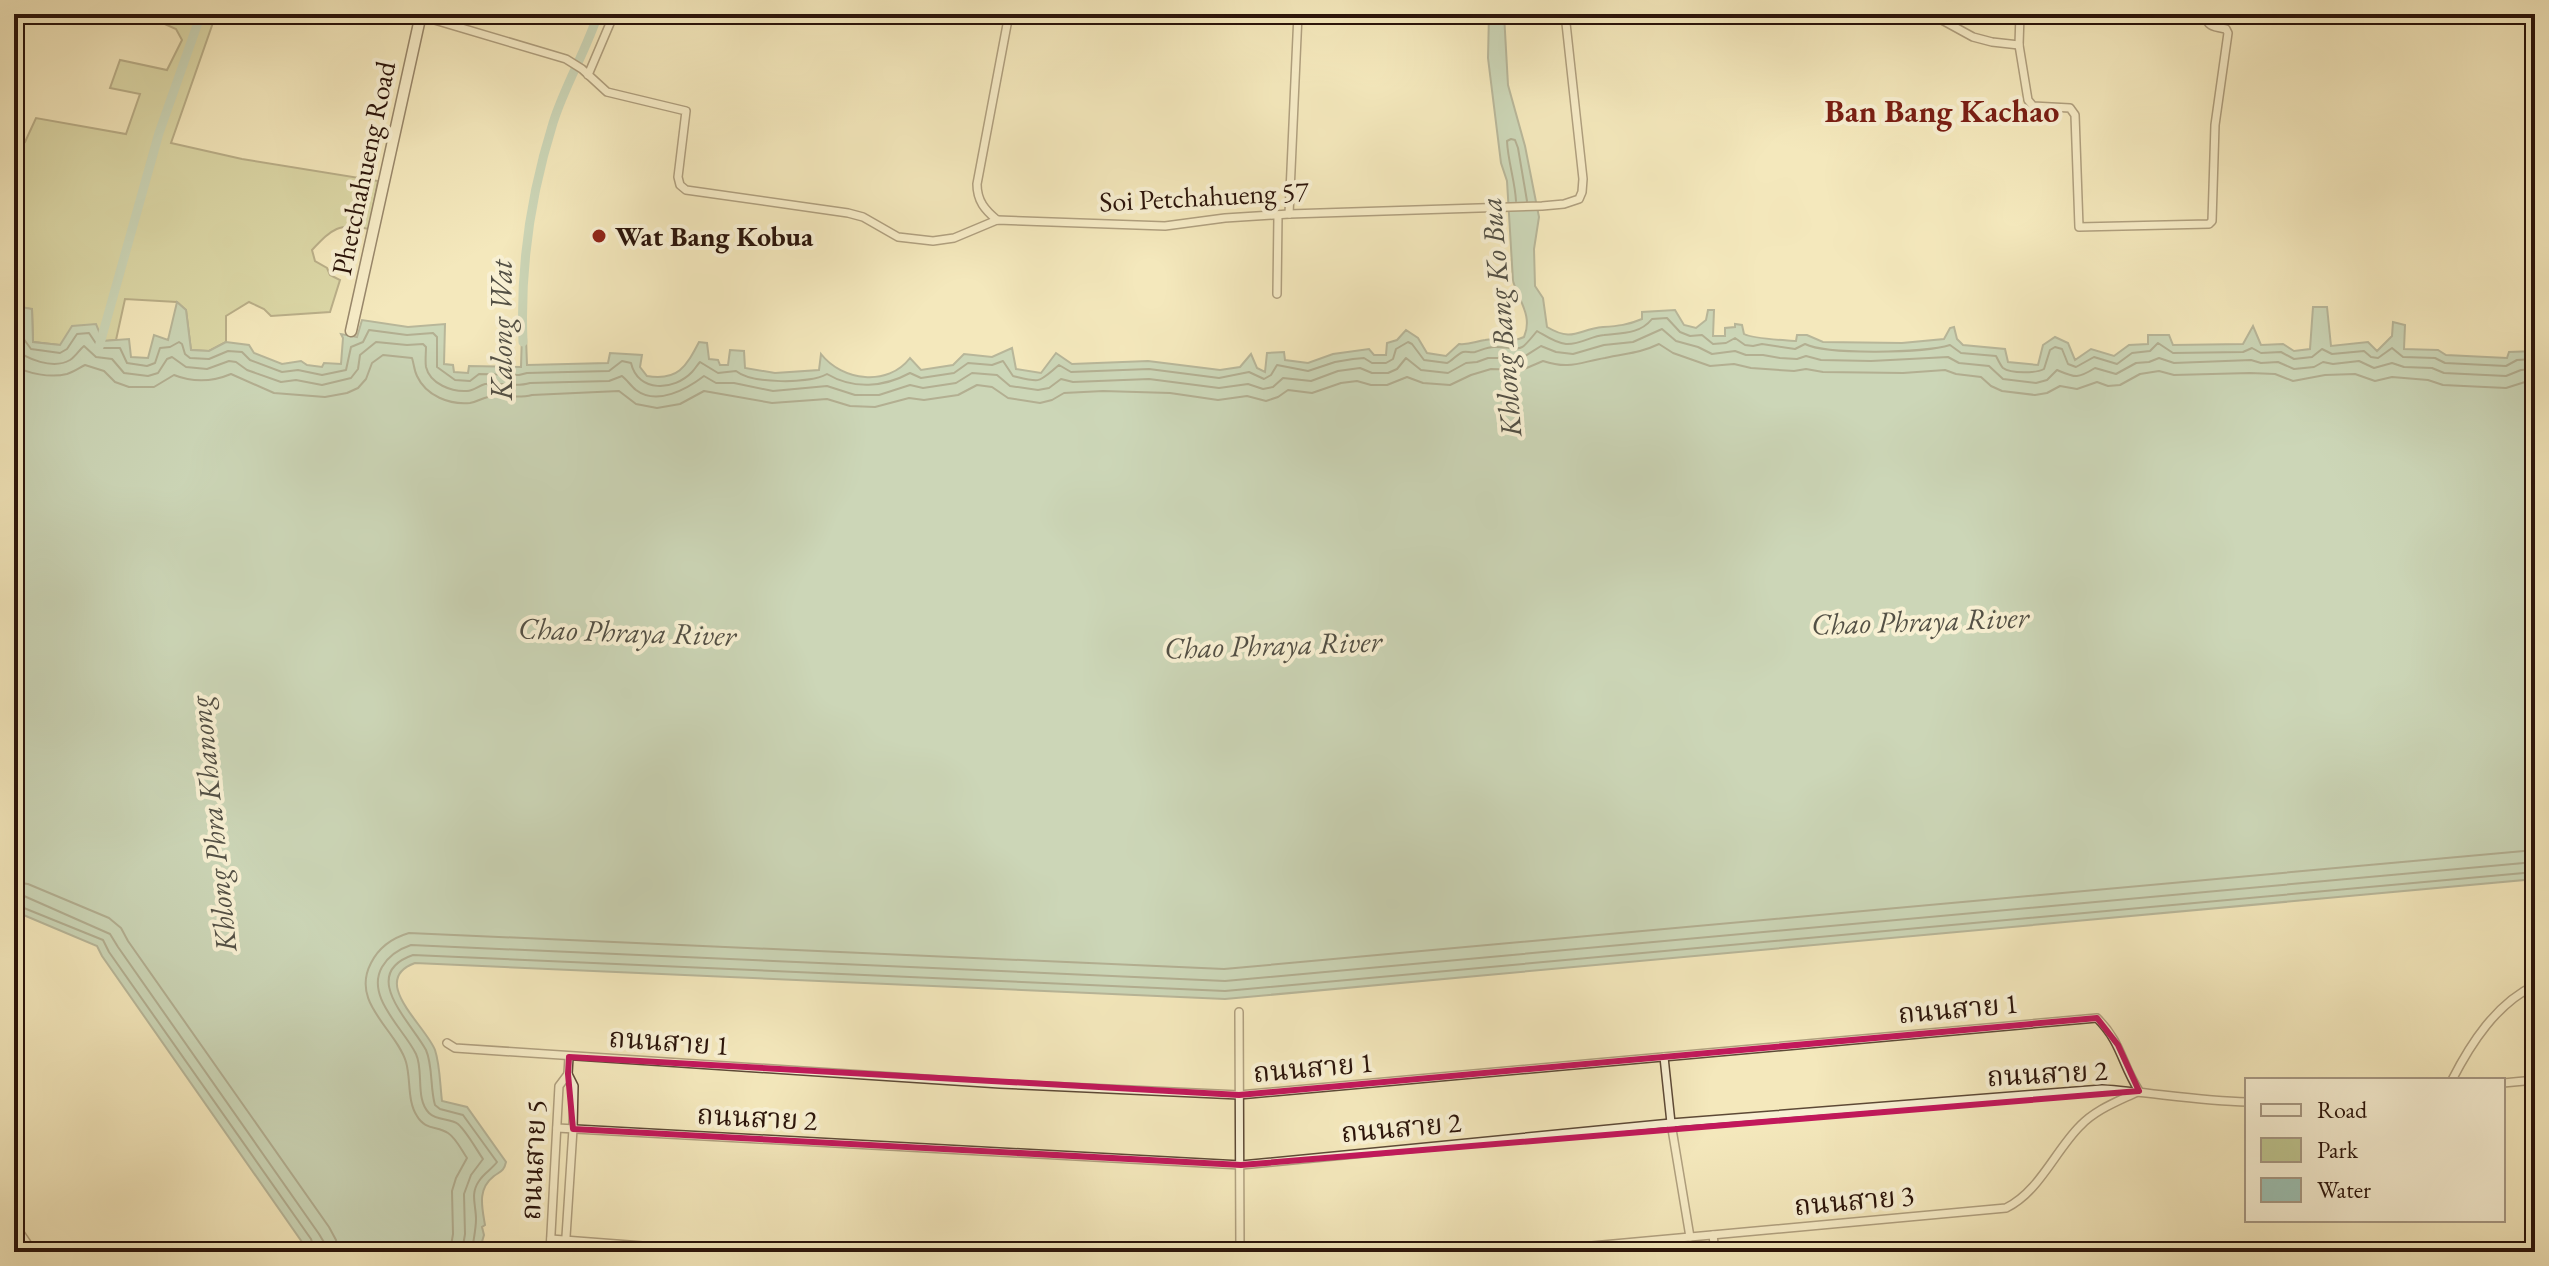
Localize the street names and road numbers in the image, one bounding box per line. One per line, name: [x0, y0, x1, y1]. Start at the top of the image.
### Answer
street label: Phetchahueng Road: [323, 57, 403, 278]
street label: Soi Petchahueng 57: [1098, 173, 1310, 219]
street label: ถนนสาย 1: [1896, 985, 2020, 1031]
street label: ถนนสาย 1: [608, 1019, 730, 1063]
street label: ถนนสาย 1: [1251, 1044, 1375, 1090]
street label: ถนนสาย 2: [1986, 1052, 2109, 1094]
street label: ถนนสาย 2: [696, 1096, 819, 1138]
street label: ถนนสาย 5: [512, 1099, 554, 1221]
street label: ถนนสาย 2: [1339, 1104, 1463, 1150]
street label: ถนนสาย 3: [1792, 1177, 1916, 1223]

